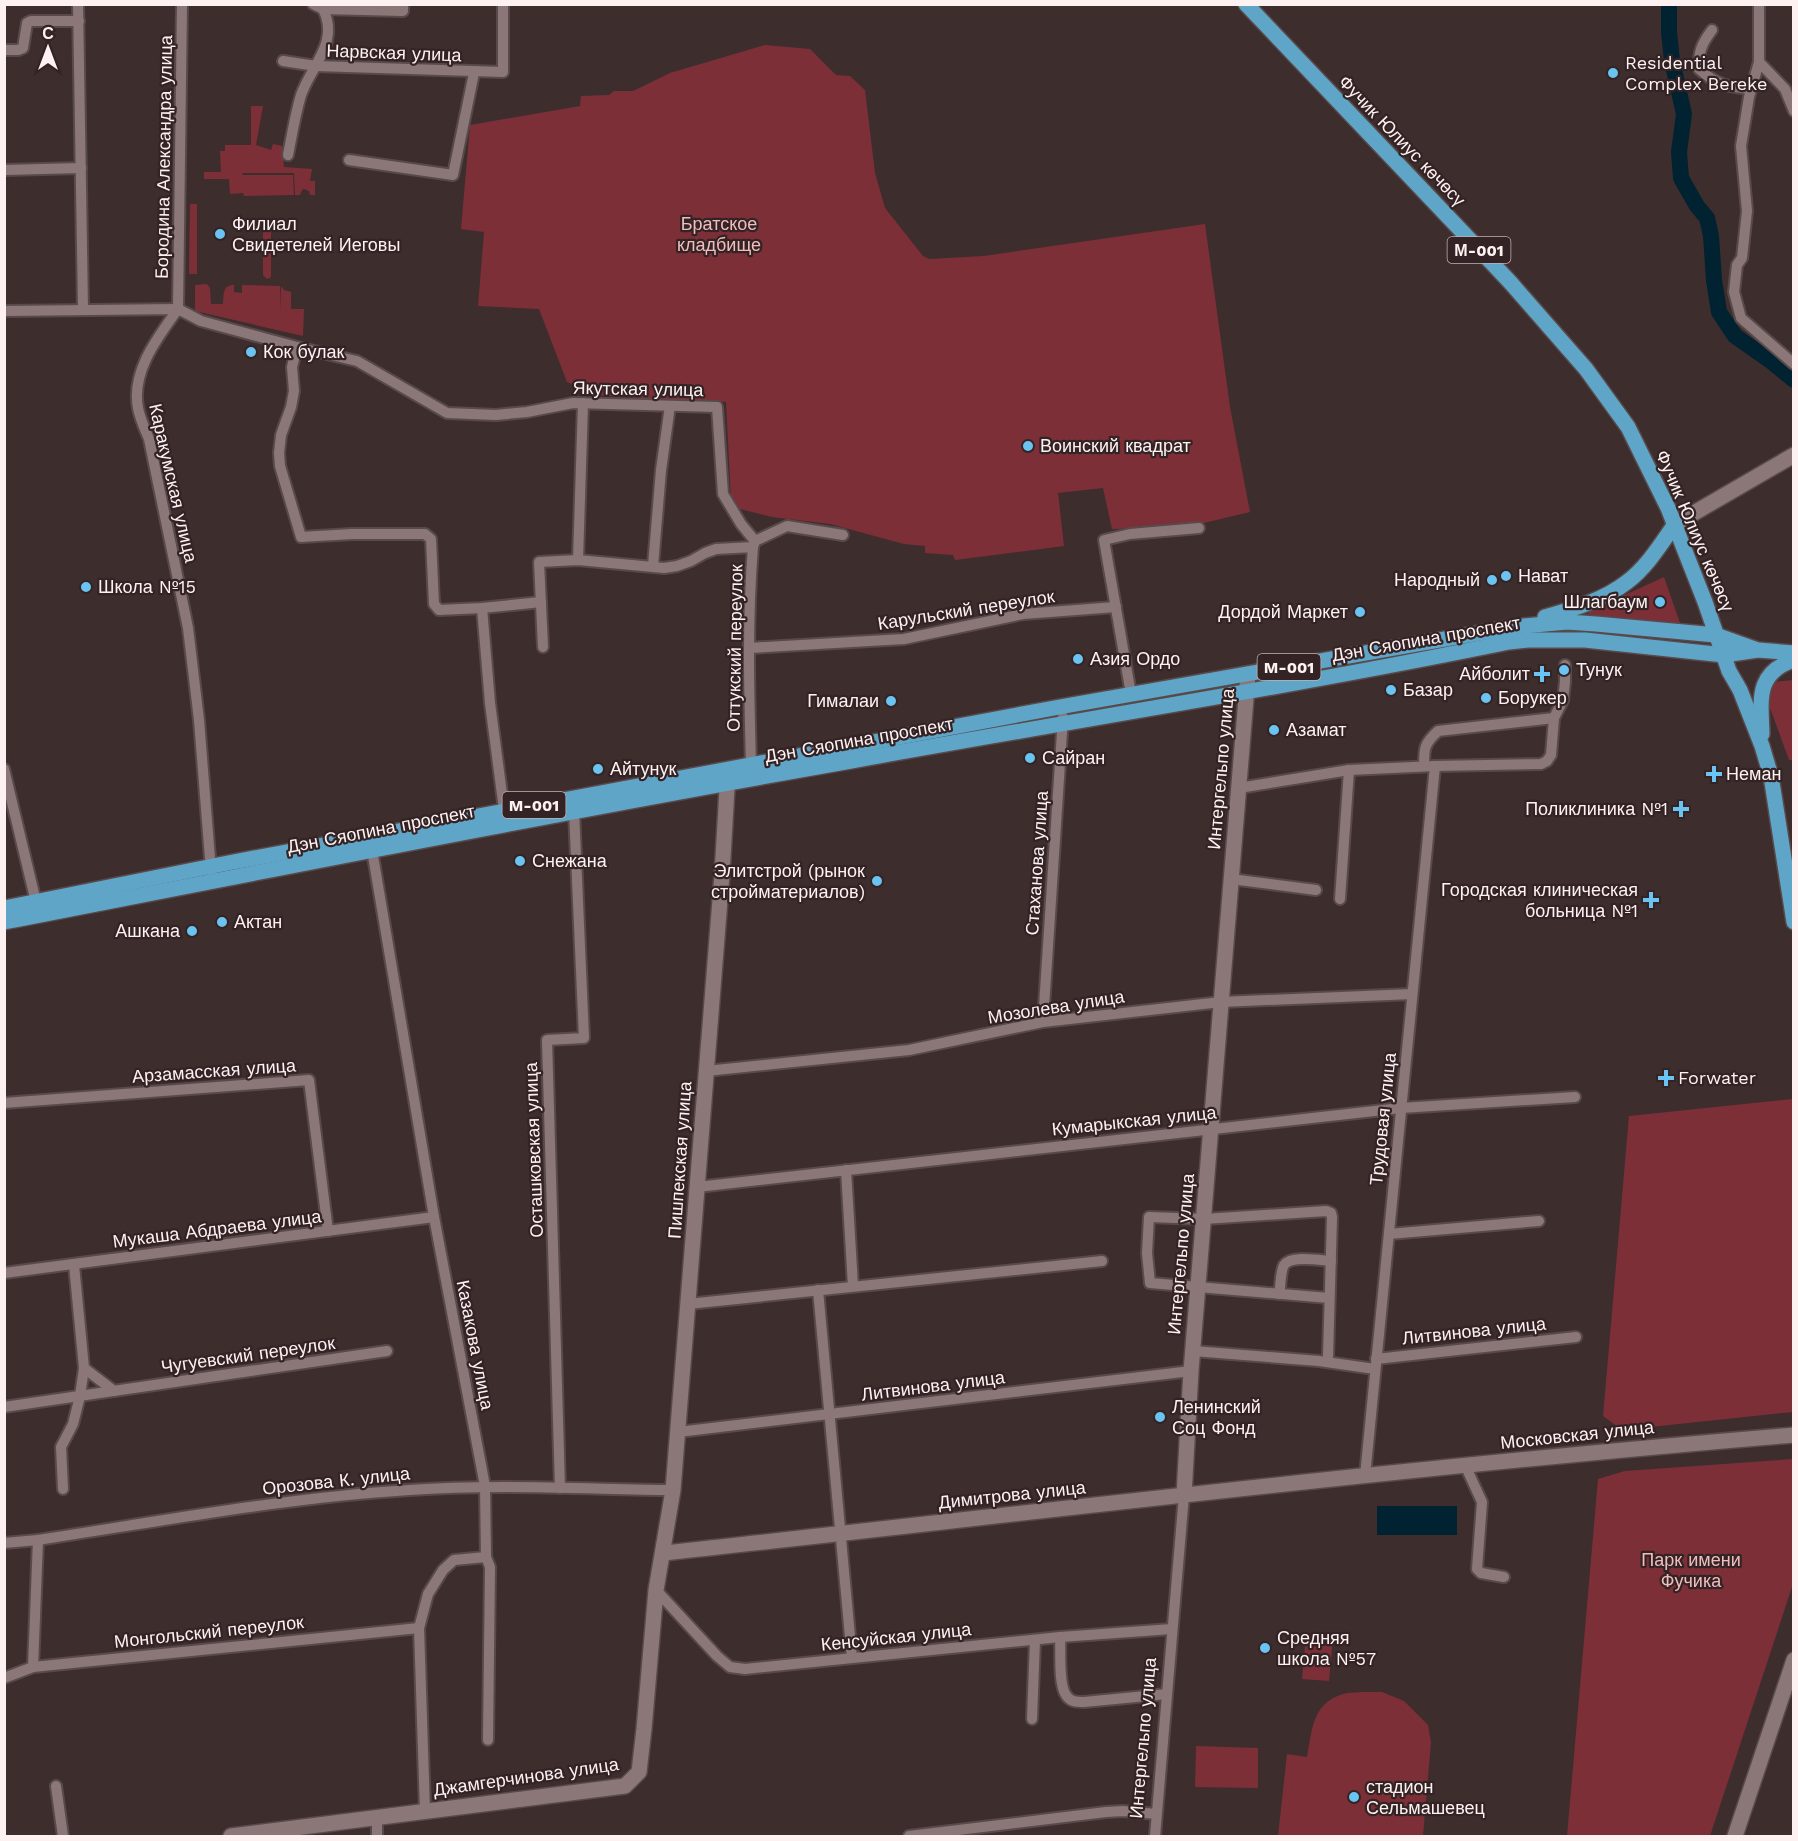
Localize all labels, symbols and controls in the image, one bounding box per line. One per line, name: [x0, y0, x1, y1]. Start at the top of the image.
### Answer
north arrow: [18, 18, 78, 78]
text: С: [42, 24, 54, 43]
street label: Бородина Александра улица: [151, 34, 176, 279]
street label: Нарвская улица: [326, 40, 463, 65]
place label: Residential Complex Bereke: [1625, 52, 1767, 94]
marker: Residential Complex Bereke: [1606, 66, 1620, 80]
street label: Фучик Юлиус көчөсү: [1335, 71, 1470, 210]
place label: Филиал Свидетелей Иеговы: [232, 213, 400, 255]
park label: Братское кладбище: [677, 213, 761, 255]
marker: Филиал Свидетелей Иеговы: [213, 227, 227, 241]
road number: М-001: [1448, 237, 1510, 263]
place label: Кок булак: [263, 341, 345, 362]
marker: Кок булак: [244, 345, 258, 359]
street label: Якутская улица: [572, 377, 705, 400]
street label: Каракумская улица: [145, 401, 202, 565]
place label: Воинский квадрат: [1040, 435, 1191, 456]
marker: Воинский квадрат: [1021, 439, 1035, 453]
street label: Фучик Юлиус көчөсү: [1652, 447, 1739, 615]
street label: Оттукский переулок: [723, 564, 746, 732]
place label: Нават: [1518, 565, 1568, 586]
place label: Народный: [1394, 569, 1480, 590]
marker: Нават: [1499, 569, 1513, 583]
marker: Народный: [1485, 573, 1499, 587]
place label: Школа №15: [98, 576, 196, 597]
marker: Школа №15: [79, 580, 93, 594]
street label: Карульский переулок: [876, 585, 1056, 634]
place label: Шлагбаум: [1564, 591, 1648, 612]
marker: Шлагбаум: [1653, 595, 1667, 609]
place label: Дордой Маркет: [1218, 601, 1348, 622]
marker: Дордой Маркет: [1353, 605, 1367, 619]
street label: Дэн Сяопина проспект: [1330, 612, 1522, 665]
place label: Азия Ордо: [1090, 648, 1180, 669]
marker: Азия Ордо: [1071, 652, 1085, 666]
road number: M-001: [1258, 654, 1320, 680]
place label: Тунук: [1576, 659, 1622, 680]
place label: Айболит: [1459, 663, 1530, 684]
marker: Тунук: [1557, 663, 1571, 677]
marker: Айболит: [1535, 667, 1549, 681]
place label: Базар: [1403, 679, 1453, 700]
marker: Базар: [1384, 683, 1398, 697]
street label: Интергельпо улица: [1203, 686, 1238, 850]
place label: Борукер: [1498, 687, 1567, 708]
place label: Гималаи: [807, 690, 879, 711]
marker: Борукер: [1479, 691, 1493, 705]
marker: Гималаи: [884, 694, 898, 708]
street label: Дэн Сяопина проспект: [763, 713, 955, 766]
place label: Азамат: [1286, 719, 1347, 740]
marker: Азамат: [1267, 723, 1281, 737]
place label: Сайран: [1042, 747, 1105, 768]
marker: Сайран: [1023, 751, 1037, 765]
place label: Айтунук: [610, 758, 676, 779]
marker: Айтунук: [591, 762, 605, 776]
place label: Неман: [1726, 763, 1781, 784]
marker: Неман: [1707, 767, 1721, 781]
street label: Стаханова улица: [1021, 789, 1052, 936]
road number: M-001: [502, 792, 566, 818]
place label: Поликлиника №1: [1525, 798, 1668, 819]
street label: Дэн Сяопина проспект: [285, 800, 477, 857]
marker: Поликлиника №1: [1672, 800, 1690, 818]
place label: Снежана: [532, 850, 608, 871]
marker: Снежана: [513, 854, 527, 868]
place label: Элитстрой (рынок стройматериалов): [711, 860, 865, 902]
marker: Элитстрой (рынок стройматериалов): [870, 874, 884, 888]
place label: Городская клиническая больница №1: [1441, 879, 1638, 921]
marker: Городская клиническая больница №1: [1642, 891, 1660, 909]
place label: Актан: [234, 911, 282, 932]
marker: Актан: [215, 915, 229, 929]
place label: Ашкана: [115, 920, 181, 941]
marker: Ашкана: [185, 924, 199, 938]
street label: Мозолева улица: [986, 985, 1127, 1028]
street label: Трудовая улица: [1365, 1051, 1400, 1186]
street label: Арзамасская улица: [131, 1054, 298, 1087]
street label: Осташковская улица: [520, 1061, 547, 1238]
place label: Forwater: [1678, 1067, 1756, 1088]
marker: Forwater: [1659, 1071, 1673, 1085]
street label: Пишпекская улица: [664, 1079, 696, 1239]
street label: Кумарыкская улица: [1051, 1101, 1218, 1140]
street label: Интергельпо улица: [1163, 1171, 1198, 1335]
street label: Мукаша Абдраева улица: [111, 1205, 323, 1252]
street label: Казакова улица: [453, 1278, 499, 1412]
street label: Литвинова улица: [1401, 1312, 1548, 1349]
street label: Чугуевский переулок: [160, 1332, 336, 1377]
street label: Литвинова улица: [860, 1366, 1007, 1405]
place label: Ленинский Соц Фонд: [1172, 1396, 1261, 1438]
marker: Ленинский Соц Фонд: [1153, 1410, 1167, 1424]
street label: Московская улица: [1499, 1416, 1656, 1453]
street label: Орозова К. улица: [261, 1462, 412, 1499]
street label: Димитрова улица: [937, 1476, 1088, 1513]
park label: Парк имени Фучика: [1641, 1549, 1741, 1591]
street label: Монгольский переулок: [113, 1611, 305, 1652]
street label: Кенсуйская улица: [820, 1618, 973, 1655]
place label: Средняя школа №57: [1277, 1627, 1376, 1669]
marker: Средняя школа №57: [1258, 1641, 1272, 1655]
street label: Интергельпо улица: [1125, 1655, 1160, 1819]
street label: Джамгерчинова улица: [432, 1753, 621, 1800]
place label: стадион Сельмашевец: [1366, 1776, 1485, 1818]
marker: стадион Сельмашевец: [1347, 1790, 1361, 1804]

